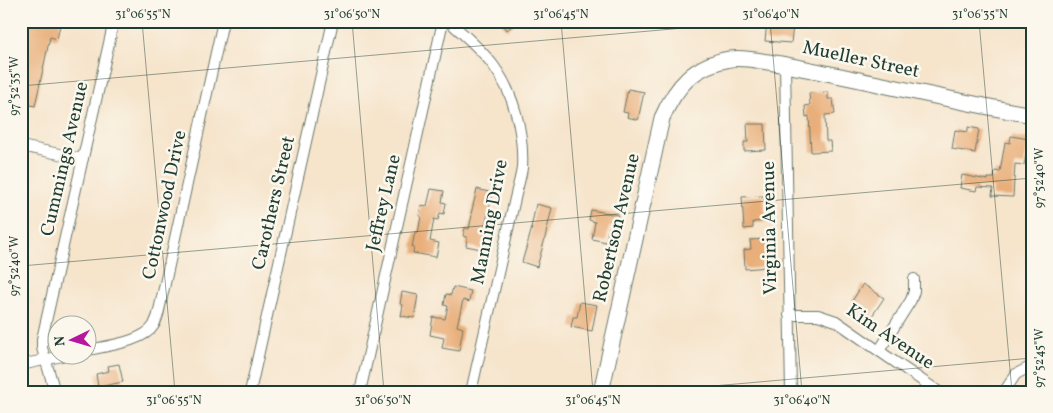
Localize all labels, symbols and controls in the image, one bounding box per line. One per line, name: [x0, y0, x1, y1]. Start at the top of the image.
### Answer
text: 31°06'55"N: [115, 7, 171, 23]
text: 31°06'50"N: [324, 7, 380, 23]
text: 31°06'45"N: [533, 7, 589, 23]
text: 31°06'40"N: [743, 7, 800, 23]
text: 31°06'35"N: [952, 7, 1008, 23]
street label: Mueller Street: [800, 35, 922, 85]
text: 97°52'35"W: [7, 56, 23, 116]
street label: Cummings Avenue: [35, 79, 95, 239]
street label: Cottonwood Drive: [137, 128, 193, 282]
street label: Carothers Street: [246, 133, 302, 272]
text: 97°52'40"W: [1032, 148, 1048, 208]
street label: Robertson Avenue: [587, 151, 647, 305]
street label: Jeffrey Lane: [360, 152, 408, 254]
street label: Manning Drive: [465, 157, 515, 287]
street label: Virginia Avenue: [756, 161, 784, 295]
text: 97°52'40"W: [7, 236, 23, 296]
street label: Kim Avenue: [841, 298, 939, 376]
north arrow: [48, 316, 98, 366]
text: 97°52'45"W: [1032, 328, 1048, 388]
text: N: [51, 335, 70, 347]
text: 31°06'55"N: [146, 393, 202, 409]
text: 31°06'50"N: [355, 393, 411, 409]
text: 31°06'45"N: [565, 393, 621, 409]
text: 31°06'40"N: [774, 393, 831, 409]

